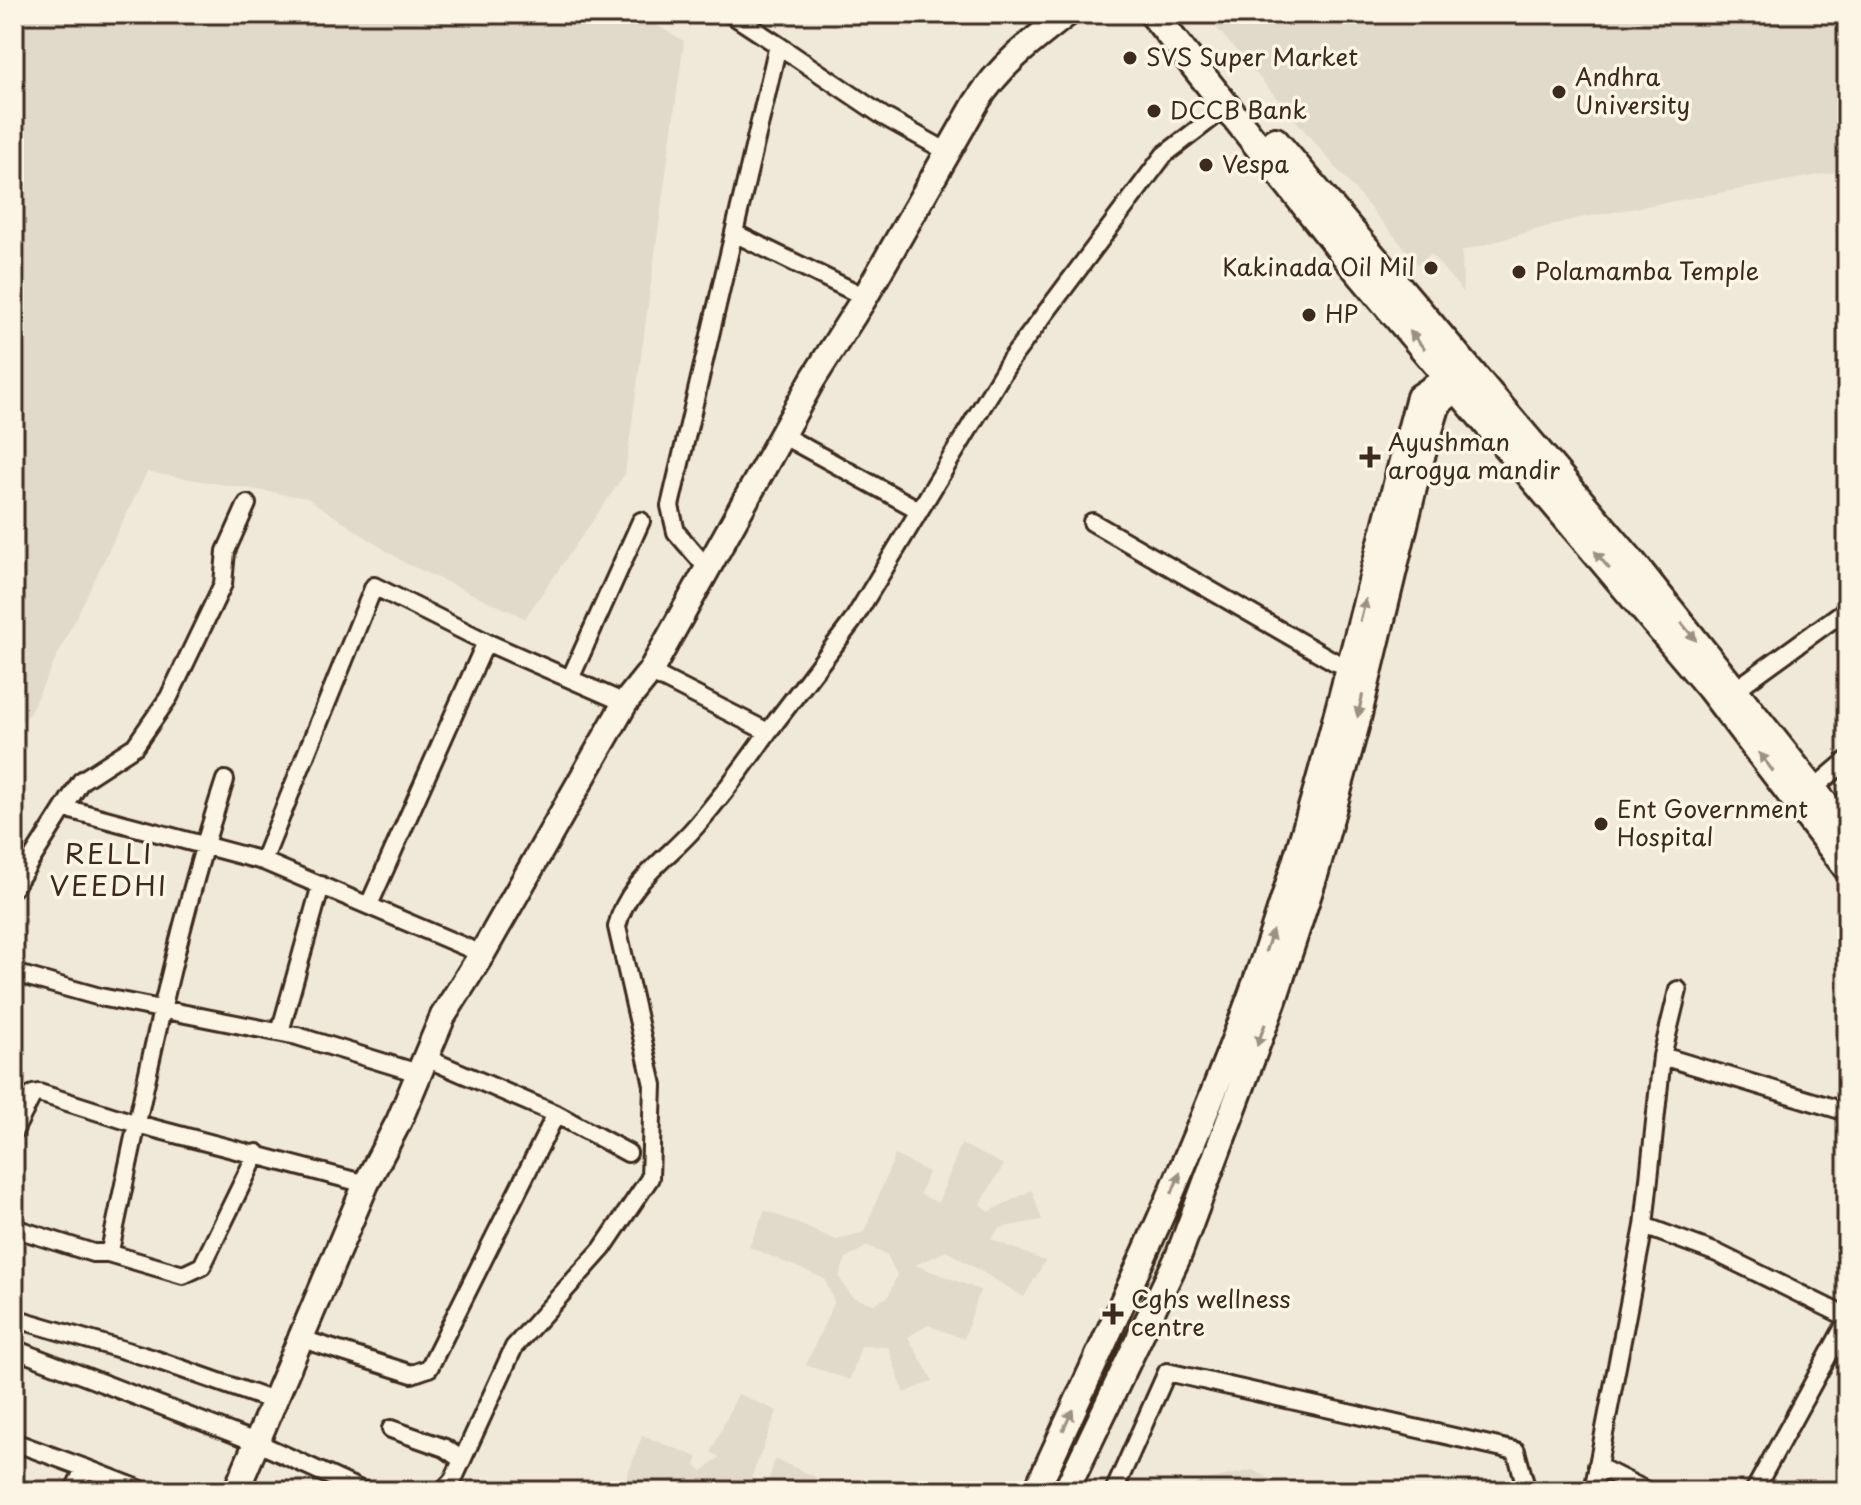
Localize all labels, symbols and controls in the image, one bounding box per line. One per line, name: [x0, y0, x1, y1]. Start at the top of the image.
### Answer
place label: SVS Super Market: [1146, 38, 1358, 74]
marker: SVS Super Market: [1121, 49, 1139, 67]
place label: Andhra University: [1575, 58, 1690, 122]
marker: Andhra University: [1550, 83, 1568, 101]
place label: DCCB Bank: [1170, 91, 1307, 127]
marker: DCCB Bank: [1145, 102, 1163, 120]
place label: Vespa: [1222, 145, 1289, 181]
marker: Vespa: [1197, 156, 1215, 174]
place label: Kakinada Oil Mil: [1222, 248, 1415, 284]
place label: Polamamba Temple: [1535, 252, 1759, 288]
marker: Kakinada Oil Mil: [1422, 259, 1440, 277]
marker: Polamamba Temple: [1510, 263, 1528, 281]
place label: HP: [1325, 295, 1358, 331]
marker: HP: [1300, 306, 1318, 324]
one-way arrow: [1408, 330, 1426, 349]
place label: Ayushman arogya mandir: [1388, 423, 1560, 487]
marker: Ayushman arogya mandir: [1359, 446, 1381, 468]
one-way arrow: [1594, 550, 1611, 570]
one-way arrow: [1357, 597, 1369, 622]
one-way arrow: [1681, 622, 1697, 642]
one-way arrow: [1354, 693, 1366, 718]
one-way arrow: [1758, 751, 1774, 772]
place label: Ent Government Hospital: [1617, 790, 1808, 854]
marker: Ent Government Hospital: [1592, 815, 1610, 833]
district label: RELLI VEEDHI: [49, 831, 169, 906]
one-way arrow: [1264, 929, 1276, 953]
one-way arrow: [1255, 1023, 1267, 1047]
one-way arrow: [1169, 1171, 1182, 1195]
place label: Cghs wellness centre: [1131, 1280, 1291, 1344]
marker: Cghs wellness centre: [1102, 1303, 1124, 1325]
one-way arrow: [1061, 1408, 1075, 1432]

